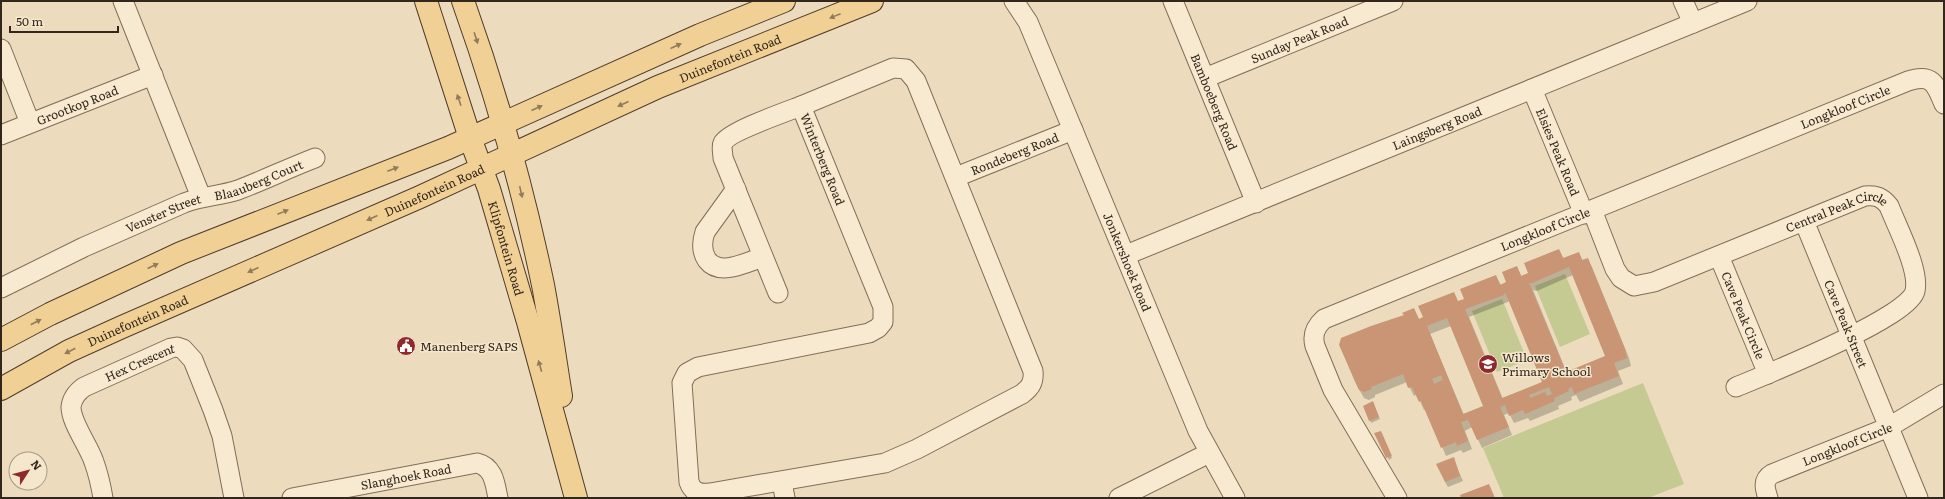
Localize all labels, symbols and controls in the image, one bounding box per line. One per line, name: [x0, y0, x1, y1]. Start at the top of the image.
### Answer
scale bar: [10, 8, 118, 34]
street label: Sunday Peak Road: [1248, 11, 1351, 67]
text: 50 m: [16, 12, 43, 30]
one-way arrow: [829, 13, 841, 19]
street label: Duinefontein Road: [676, 29, 784, 87]
one-way arrow: [473, 32, 479, 44]
one-way arrow: [670, 43, 681, 49]
street label: Bamboeberg Road: [1187, 51, 1243, 154]
street label: Grootkop Road: [34, 80, 121, 129]
street label: Longkloof Circle: [1797, 80, 1893, 133]
one-way arrow: [456, 94, 462, 106]
one-way arrow: [617, 101, 629, 107]
street label: Laingsberg Road: [1390, 101, 1485, 154]
one-way arrow: [532, 105, 543, 111]
street label: Elsies Peak Road: [1532, 105, 1585, 199]
street label: Winterberg Road: [796, 110, 850, 208]
street label: Rondeberg Road: [968, 127, 1062, 179]
street label: Blaauberg Court: [213, 155, 306, 204]
street label: Duinefontein Road: [381, 159, 488, 221]
one-way arrow: [387, 166, 399, 172]
one-way arrow: [518, 186, 524, 198]
street label: Central Peak Circle: [1783, 187, 1893, 236]
street label: Venster Street: [123, 189, 203, 237]
street label: Klipfontein Road: [484, 199, 529, 298]
street label: Longkloof Circle: [1497, 203, 1593, 255]
one-way arrow: [277, 209, 289, 215]
street label: Jonkershoek Road: [1099, 210, 1156, 315]
one-way arrow: [366, 215, 377, 221]
one-way arrow: [147, 263, 159, 269]
one-way arrow: [247, 267, 258, 273]
street label: Cave Peak Circle: [1717, 269, 1770, 362]
street label: Cave Peak Street: [1820, 277, 1872, 371]
street label: Duinefontein Road: [84, 290, 191, 351]
one-way arrow: [30, 318, 41, 325]
public building icon: Manenberg SAPS: [395, 335, 417, 357]
place label: Manenberg SAPS: [420, 337, 518, 355]
street label: Hex Crescent: [102, 339, 176, 386]
one-way arrow: [64, 348, 76, 354]
place label: Willows Primary School: [1502, 348, 1591, 380]
school or university icon: Willows Primary School: [1477, 353, 1499, 375]
one-way arrow: [537, 359, 543, 371]
street label: Longkloof Circle: [1800, 418, 1895, 470]
north arrow: [8, 451, 48, 491]
text: N: [28, 456, 46, 473]
street label: Slanghoek Road: [359, 459, 453, 494]

